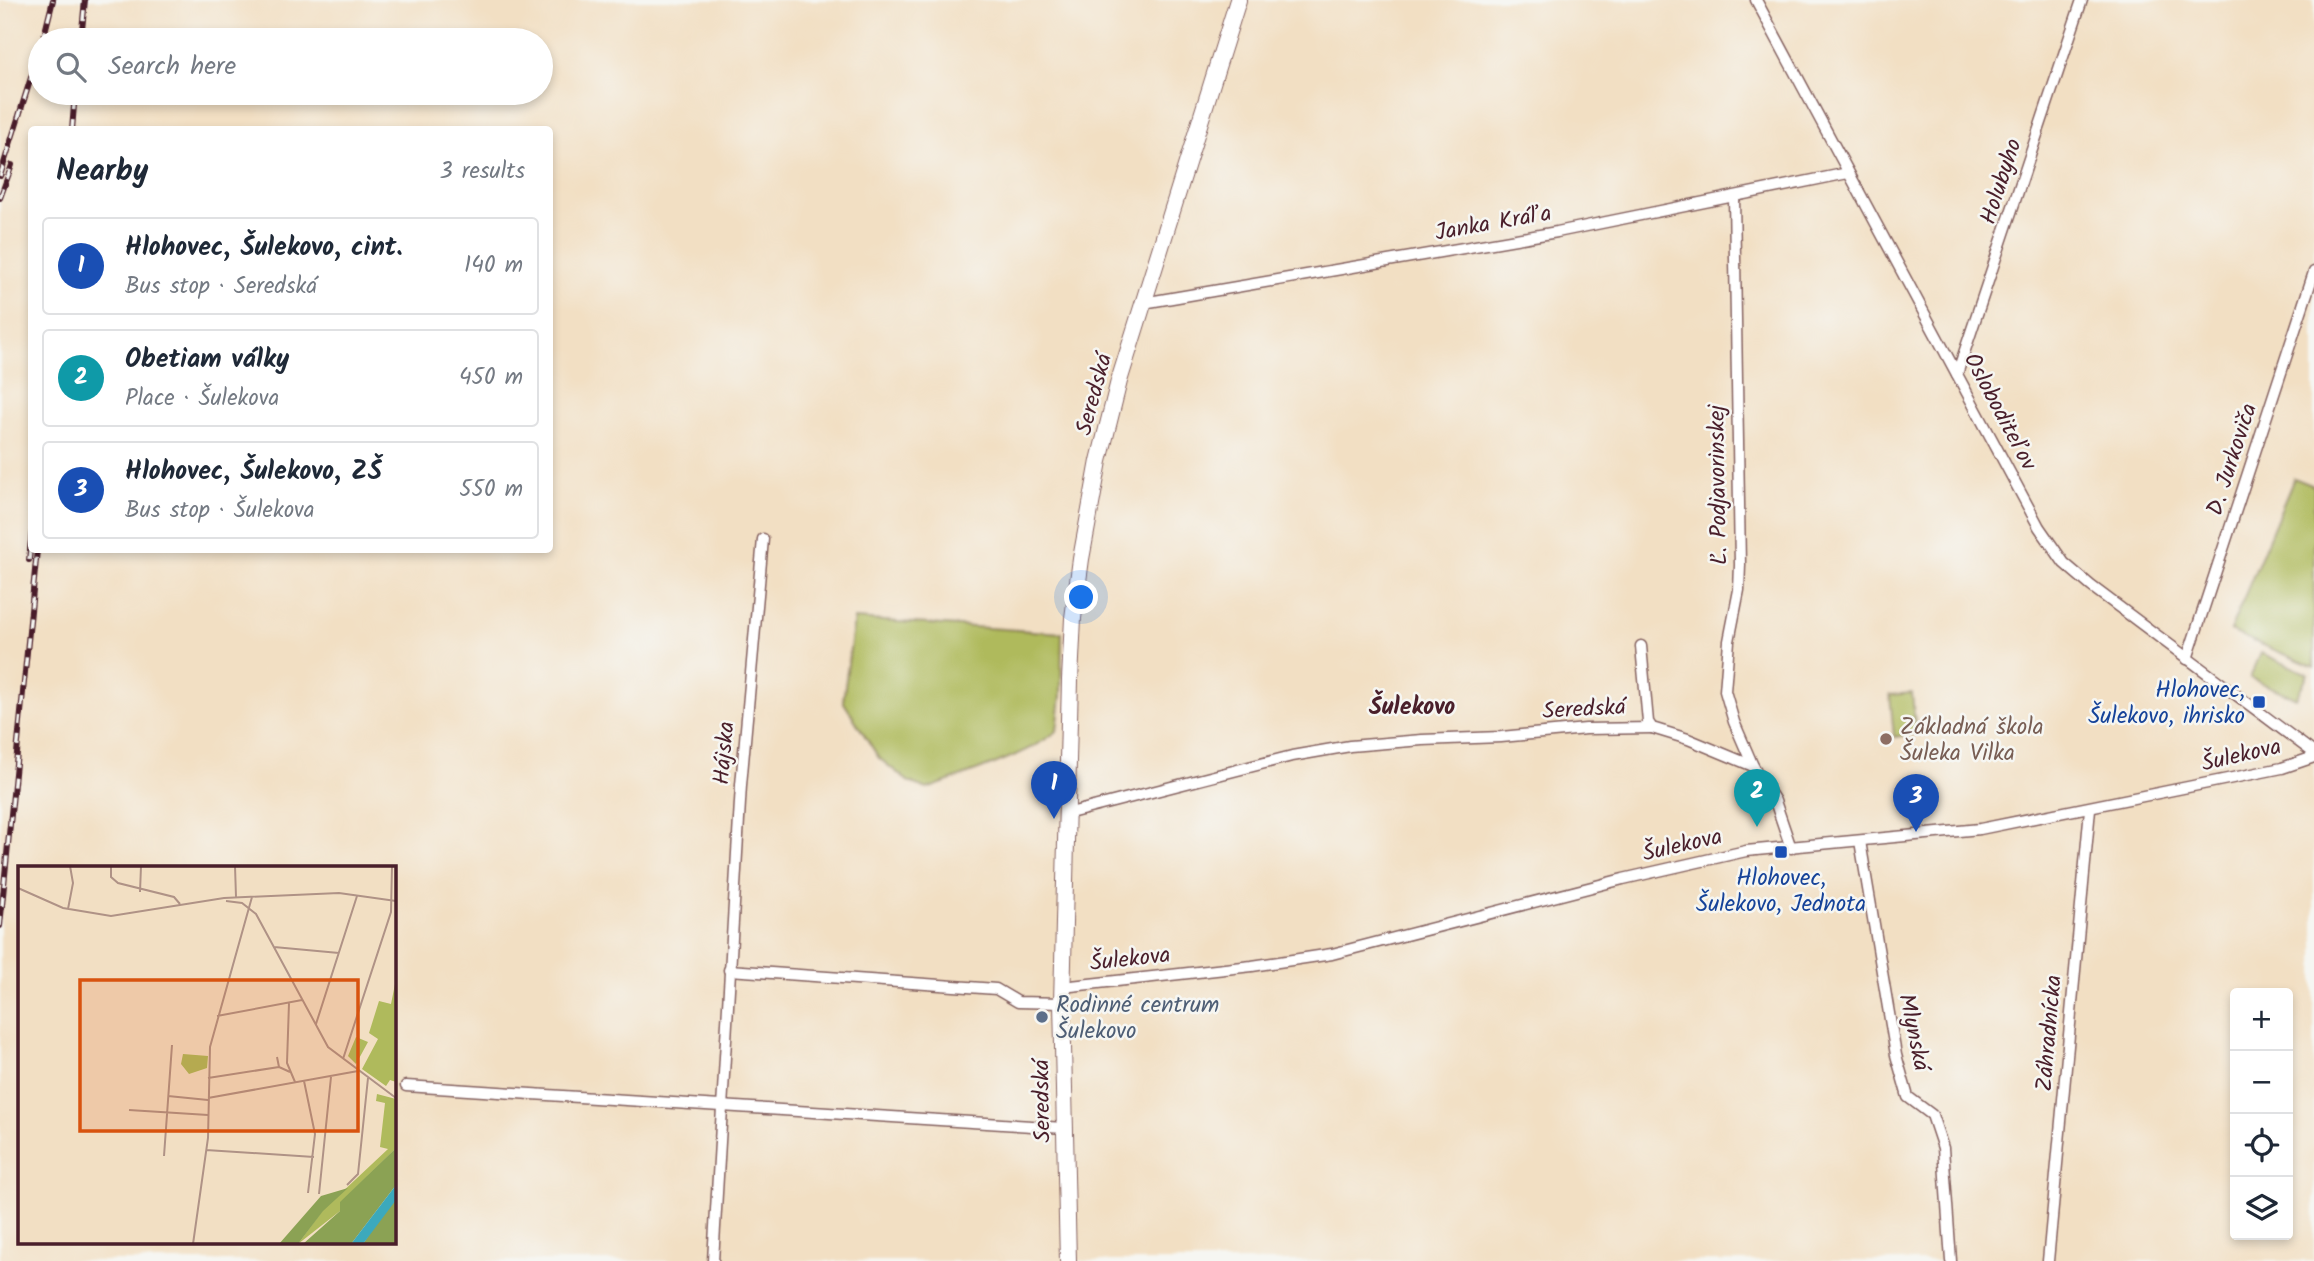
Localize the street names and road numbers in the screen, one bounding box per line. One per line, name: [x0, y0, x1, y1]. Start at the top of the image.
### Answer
street label: Holubyho: [1971, 134, 2033, 229]
street label: Janka Kráľa: [1432, 196, 1554, 252]
street label: Seredská: [1067, 347, 1124, 439]
street label: Osloboditeľov: [1953, 347, 2046, 478]
street label: D. Jurkoviča: [2198, 399, 2268, 521]
street label: Ľ. Podjavorinskej: [1700, 403, 1738, 566]
street label: Seredská: [1541, 690, 1629, 730]
street label: Hájska: [704, 720, 746, 786]
street label: Šulekova: [2198, 729, 2285, 783]
street label: Šulekova: [1639, 819, 1726, 873]
street label: Šulekova: [1088, 938, 1172, 982]
street label: Záhradnícka: [2027, 973, 2073, 1093]
street label: Mlynská: [1887, 990, 1939, 1077]
street label: Seredská: [1024, 1057, 1062, 1143]

